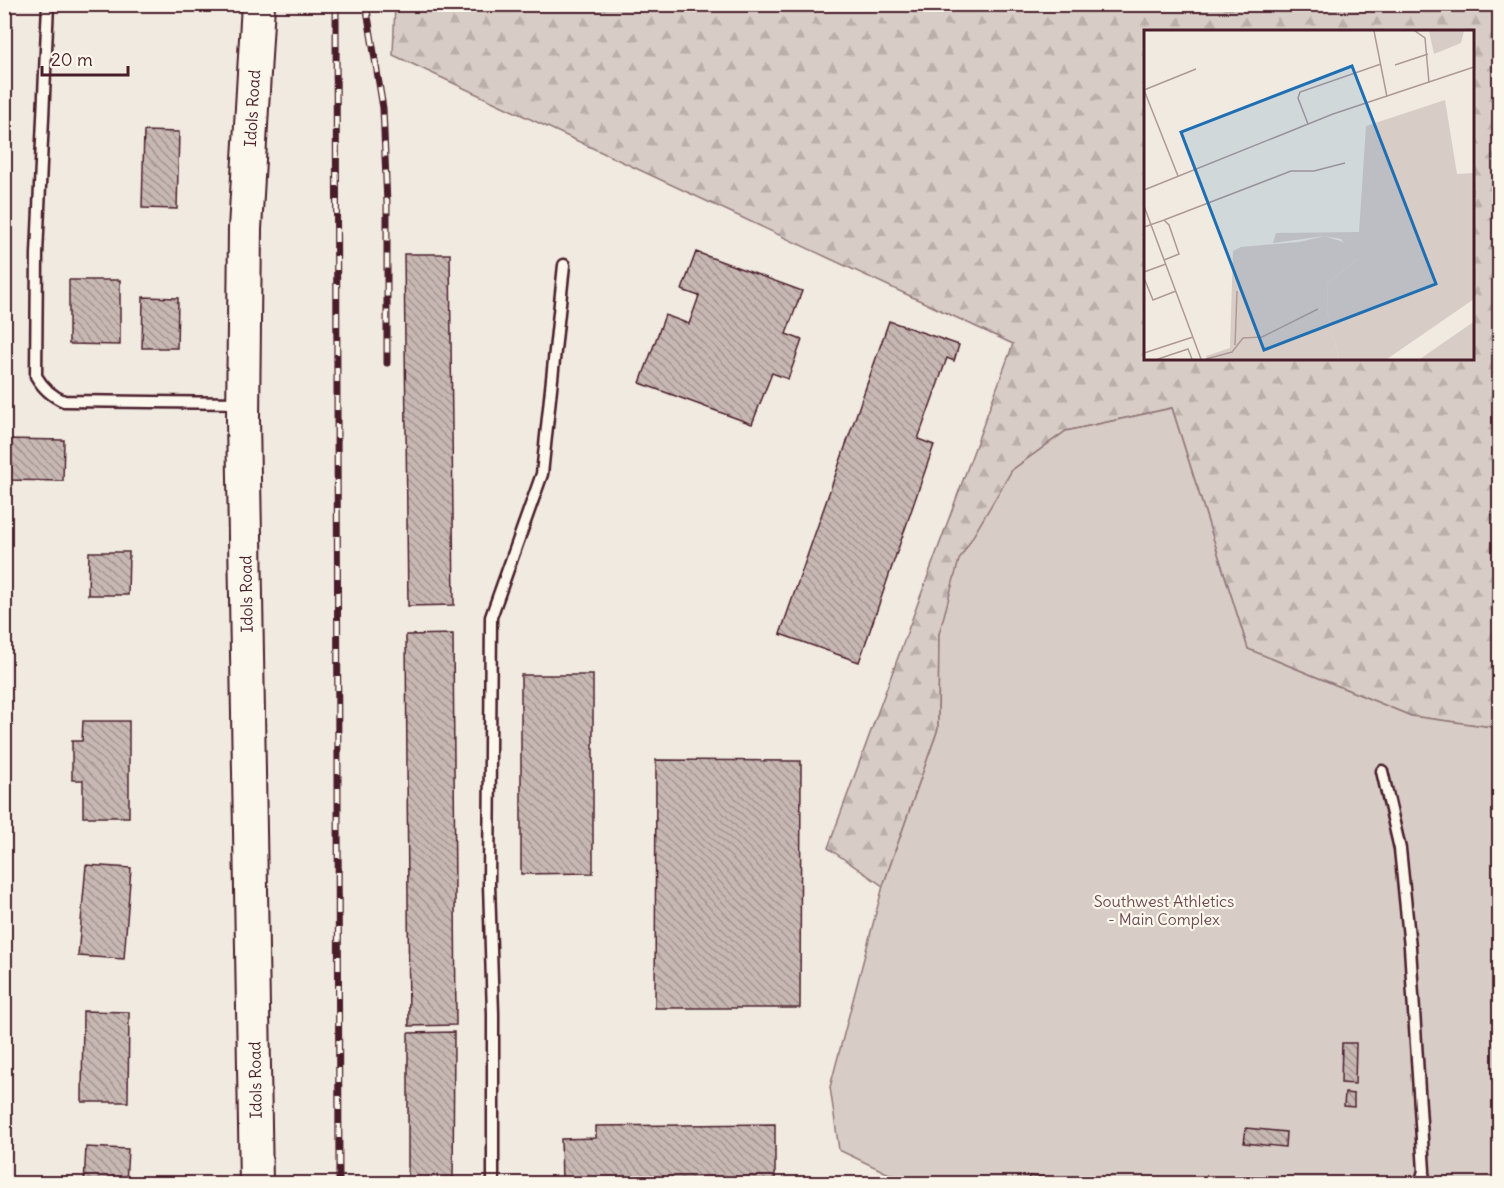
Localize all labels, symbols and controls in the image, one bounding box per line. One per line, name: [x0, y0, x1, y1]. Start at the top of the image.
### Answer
inset map: [1144, 30, 1474, 360]
scale bar: [42, 39, 128, 77]
text: 20 m: [51, 48, 93, 71]
street label: Idols Road: [240, 69, 264, 148]
street label: Idols Road: [235, 555, 257, 633]
park label: Southwest Athletics - Main Complex: [1094, 891, 1234, 929]
street label: Idols Road: [244, 1041, 266, 1119]

